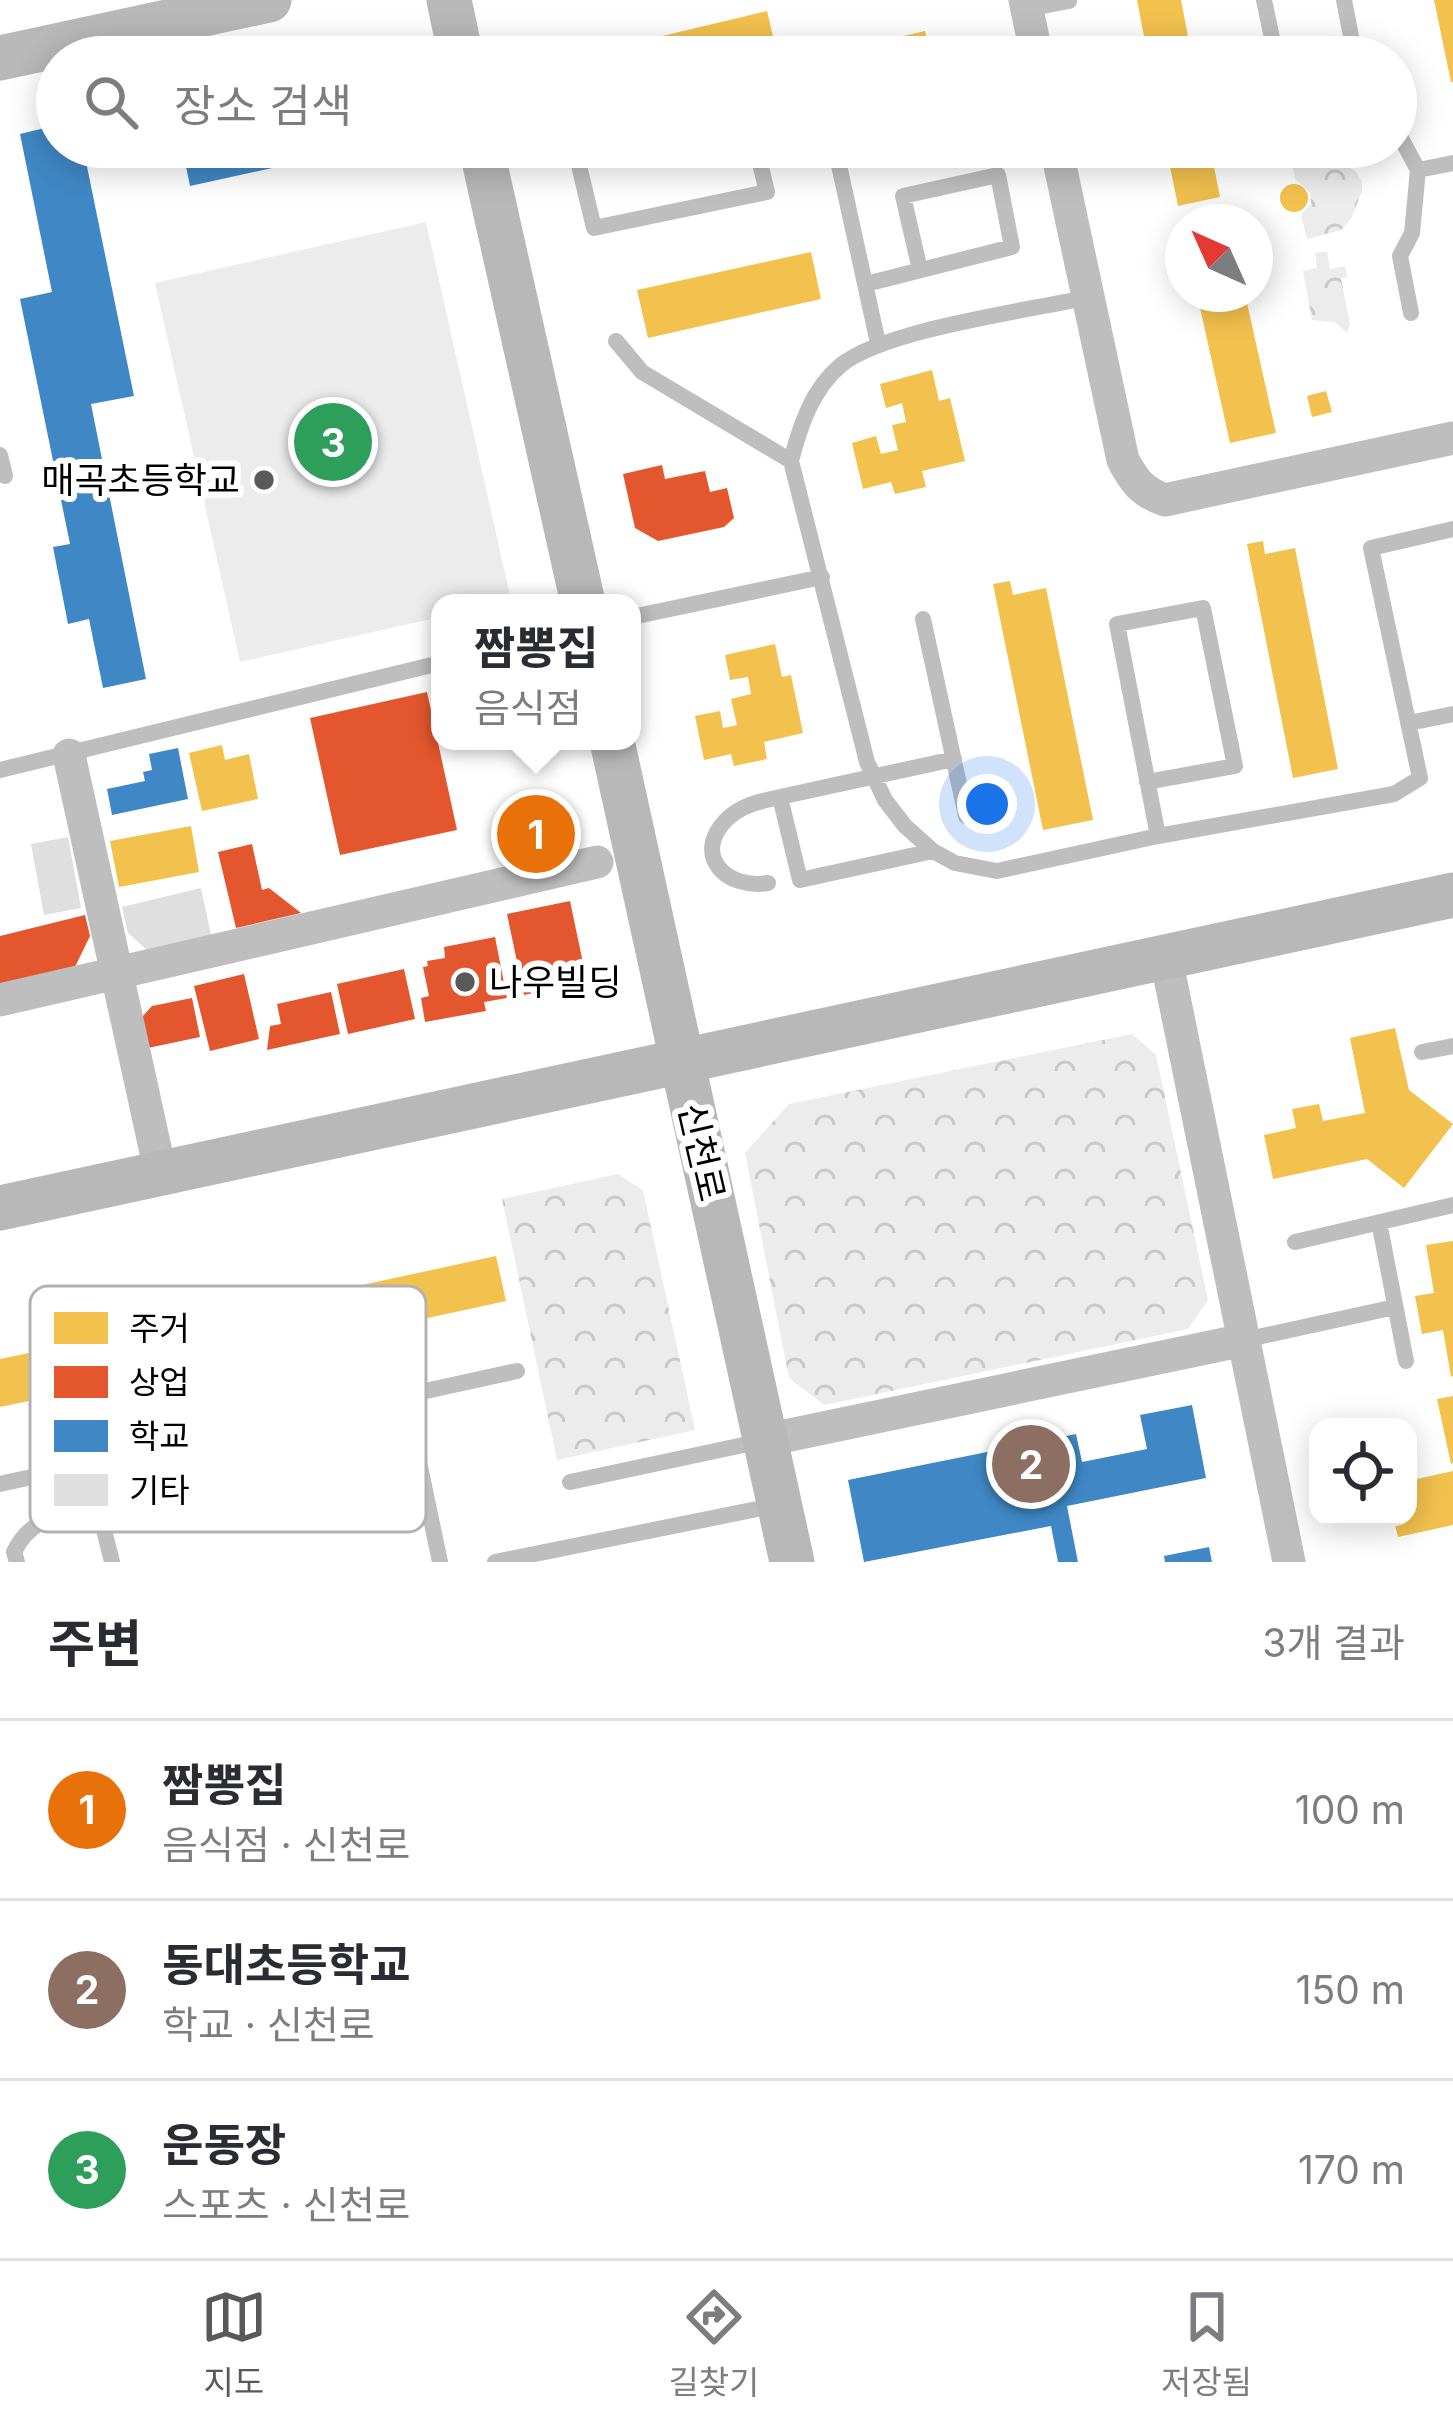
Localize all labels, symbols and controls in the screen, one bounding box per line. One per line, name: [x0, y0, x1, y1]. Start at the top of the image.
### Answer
search box: [36, 36, 1417, 168]
icon: search: [78, 69, 144, 135]
text: 장소 검색: [174, 78, 352, 133]
north arrow: [1165, 204, 1273, 312]
pin: 3: [294, 397, 372, 487]
place label: 매곡초등학교: [41, 458, 240, 502]
marker: 매곡초등학교: [251, 467, 277, 493]
popup: [431, 594, 641, 750]
text: 짬뽕집: [474, 620, 598, 675]
text: 음식점: [474, 684, 582, 731]
your location: [957, 774, 1017, 834]
pin: 1: [497, 789, 575, 879]
place label: 나우빌딩: [489, 960, 621, 1004]
marker: 나우빌딩: [452, 969, 478, 995]
street label: 신천로: [669, 1099, 735, 1205]
legend: [30, 1286, 426, 1532]
text: 주거: [129, 1308, 190, 1348]
text: 상업: [129, 1362, 190, 1402]
text: 학교: [129, 1416, 190, 1456]
map controls: [1309, 1418, 1417, 1526]
button: locate: [1309, 1418, 1417, 1526]
pin: 2: [992, 1419, 1070, 1509]
text: 기타: [129, 1470, 190, 1510]
text: 주변: [48, 1613, 142, 1674]
text: 3개 결과: [1262, 1619, 1405, 1666]
text: 짬뽕집: [162, 1757, 286, 1812]
text: 1: [79, 1786, 95, 1833]
text: 100 m: [1295, 1786, 1405, 1833]
text: 음식점 · 신천로: [162, 1821, 410, 1868]
text: 동대초등학교: [162, 1937, 410, 1992]
text: 2: [75, 1966, 99, 2013]
text: 150 m: [1296, 1966, 1405, 2013]
text: 학교 · 신천로: [162, 2001, 375, 2048]
text: 운동장: [162, 2117, 286, 2172]
text: 3: [74, 2146, 100, 2193]
text: 170 m: [1298, 2146, 1405, 2193]
text: 스포츠 · 신천로: [162, 2181, 410, 2228]
tab: 지도: [201, 2284, 267, 2404]
tab: 길찾기: [668, 2284, 759, 2404]
tab: 저장됨: [1161, 2284, 1252, 2404]

